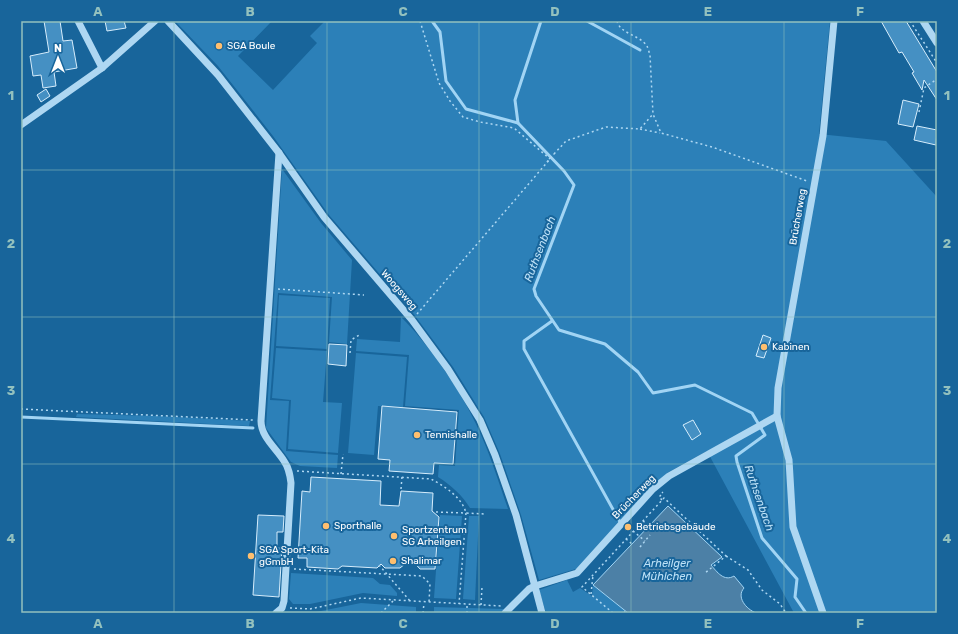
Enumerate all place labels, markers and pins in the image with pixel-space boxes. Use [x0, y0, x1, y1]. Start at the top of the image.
place label: SGA Boule [227, 40, 276, 52]
marker: SGA Boule [214, 41, 224, 51]
place label: Kabinen [772, 341, 810, 353]
marker: Kabinen [759, 342, 769, 352]
place label: Tennishalle [425, 429, 478, 441]
marker: Tennishalle [412, 430, 422, 440]
place label: Sporthalle [334, 520, 382, 532]
marker: Sporthalle [321, 521, 331, 531]
place label: Betriebsgebäude [636, 521, 716, 533]
marker: Betriebsgebäude [623, 522, 633, 532]
place label: Sportzentrum SG Arheilgen [402, 524, 467, 548]
marker: Sportzentrum SG Arheilgen [389, 531, 399, 541]
place label: SGA Sport-Kita gGmbH [259, 544, 329, 568]
marker: SGA Sport-Kita gGmbH [246, 551, 256, 561]
place label: Shalimar [401, 555, 442, 567]
marker: Shalimar [388, 556, 398, 566]

